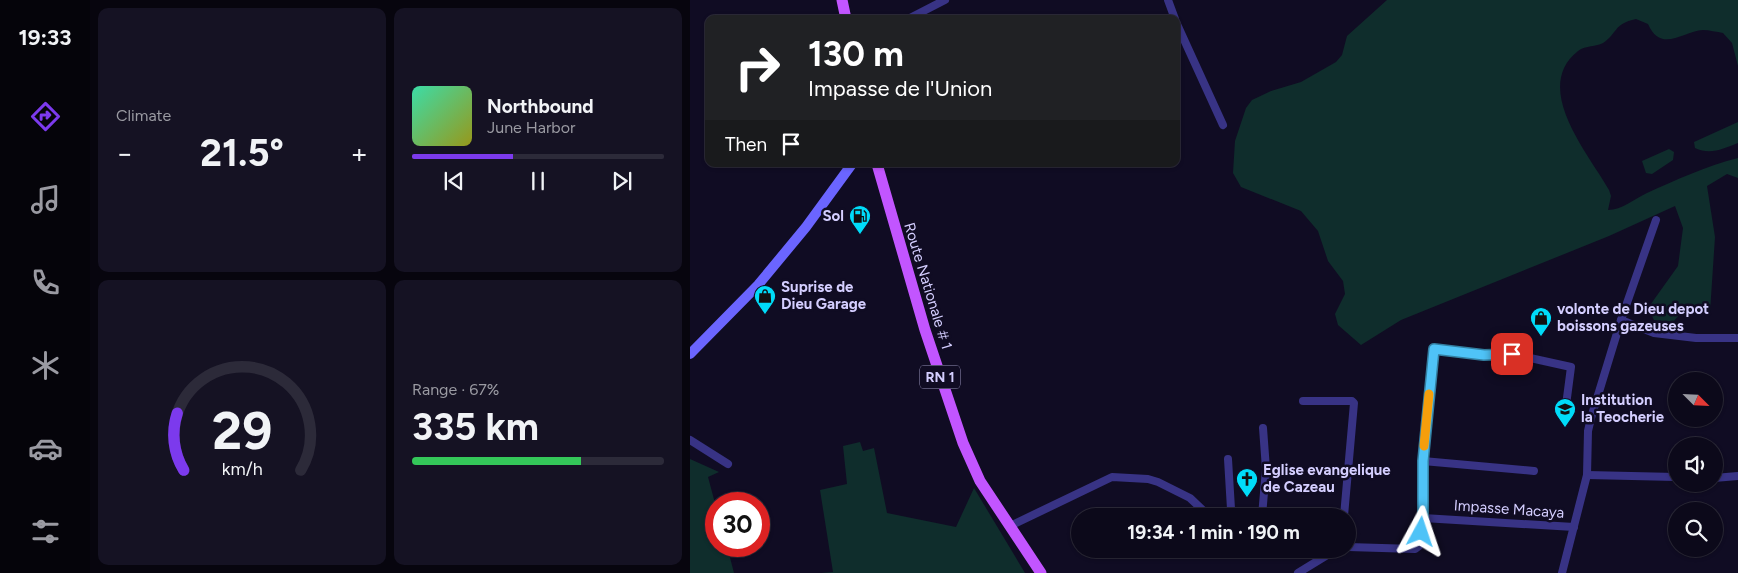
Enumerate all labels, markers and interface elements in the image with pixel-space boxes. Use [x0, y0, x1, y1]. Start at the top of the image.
text: 19:33 [18, 24, 72, 51]
text: 130 m [808, 33, 904, 75]
icon: right [725, 35, 790, 100]
text: Impasse de l'Union [808, 75, 992, 102]
text: Northbound [487, 95, 594, 118]
icon: directions [28, 99, 63, 134]
text: Climate [116, 106, 171, 125]
text: June Harbor [487, 118, 575, 137]
text: 21.5° [200, 130, 284, 176]
icon: arrive [777, 130, 805, 158]
text: Then [725, 133, 767, 156]
text: − [116, 136, 133, 170]
text: + [351, 136, 368, 170]
icon: previous [440, 167, 468, 195]
icon: pause [524, 167, 552, 195]
icon: next [608, 167, 636, 195]
icon: music [28, 182, 63, 217]
fuel station icon: Sol [848, 204, 872, 235]
place label: Sol [822, 207, 844, 225]
street label: Route Nationale # 1 [900, 220, 956, 352]
icon: phone [28, 265, 63, 300]
place label: Suprise de Dieu Garage [781, 278, 867, 313]
shop icon: Suprise de Dieu Garage [753, 284, 777, 315]
place label: volonte de Dieu depot boissons gazeuses [1557, 300, 1709, 335]
shop icon: volonte de Dieu depot boissons gazeuses [1529, 306, 1553, 337]
pin [1491, 333, 1533, 375]
icon: arrive [1498, 340, 1526, 368]
icon: climate [28, 348, 63, 383]
road number: RN 1 [920, 366, 960, 388]
north arrow [1668, 372, 1722, 428]
map controls [1668, 372, 1723, 557]
text: Range · 67% [412, 380, 499, 399]
place label: Institution la Teocherie [1581, 391, 1665, 426]
school or university icon: Institution la Teocherie [1553, 397, 1577, 428]
text: 29 [212, 400, 272, 462]
text: 335 km [412, 404, 539, 450]
icon: car [28, 431, 63, 466]
button: sound [1668, 437, 1723, 492]
text: km/h [222, 458, 262, 479]
place label: Eglise evangelique de Cazeau [1263, 461, 1391, 496]
church icon: Eglise evangelique de Cazeau [1235, 467, 1259, 498]
speed limit sign: 30 [705, 492, 770, 557]
street label: Impasse Macaya [1453, 496, 1565, 522]
button: search [1668, 502, 1723, 557]
position arrow [1394, 505, 1446, 557]
icon: filters [28, 514, 63, 549]
text: 19:34 · 1 min · 190 m [1127, 521, 1300, 544]

